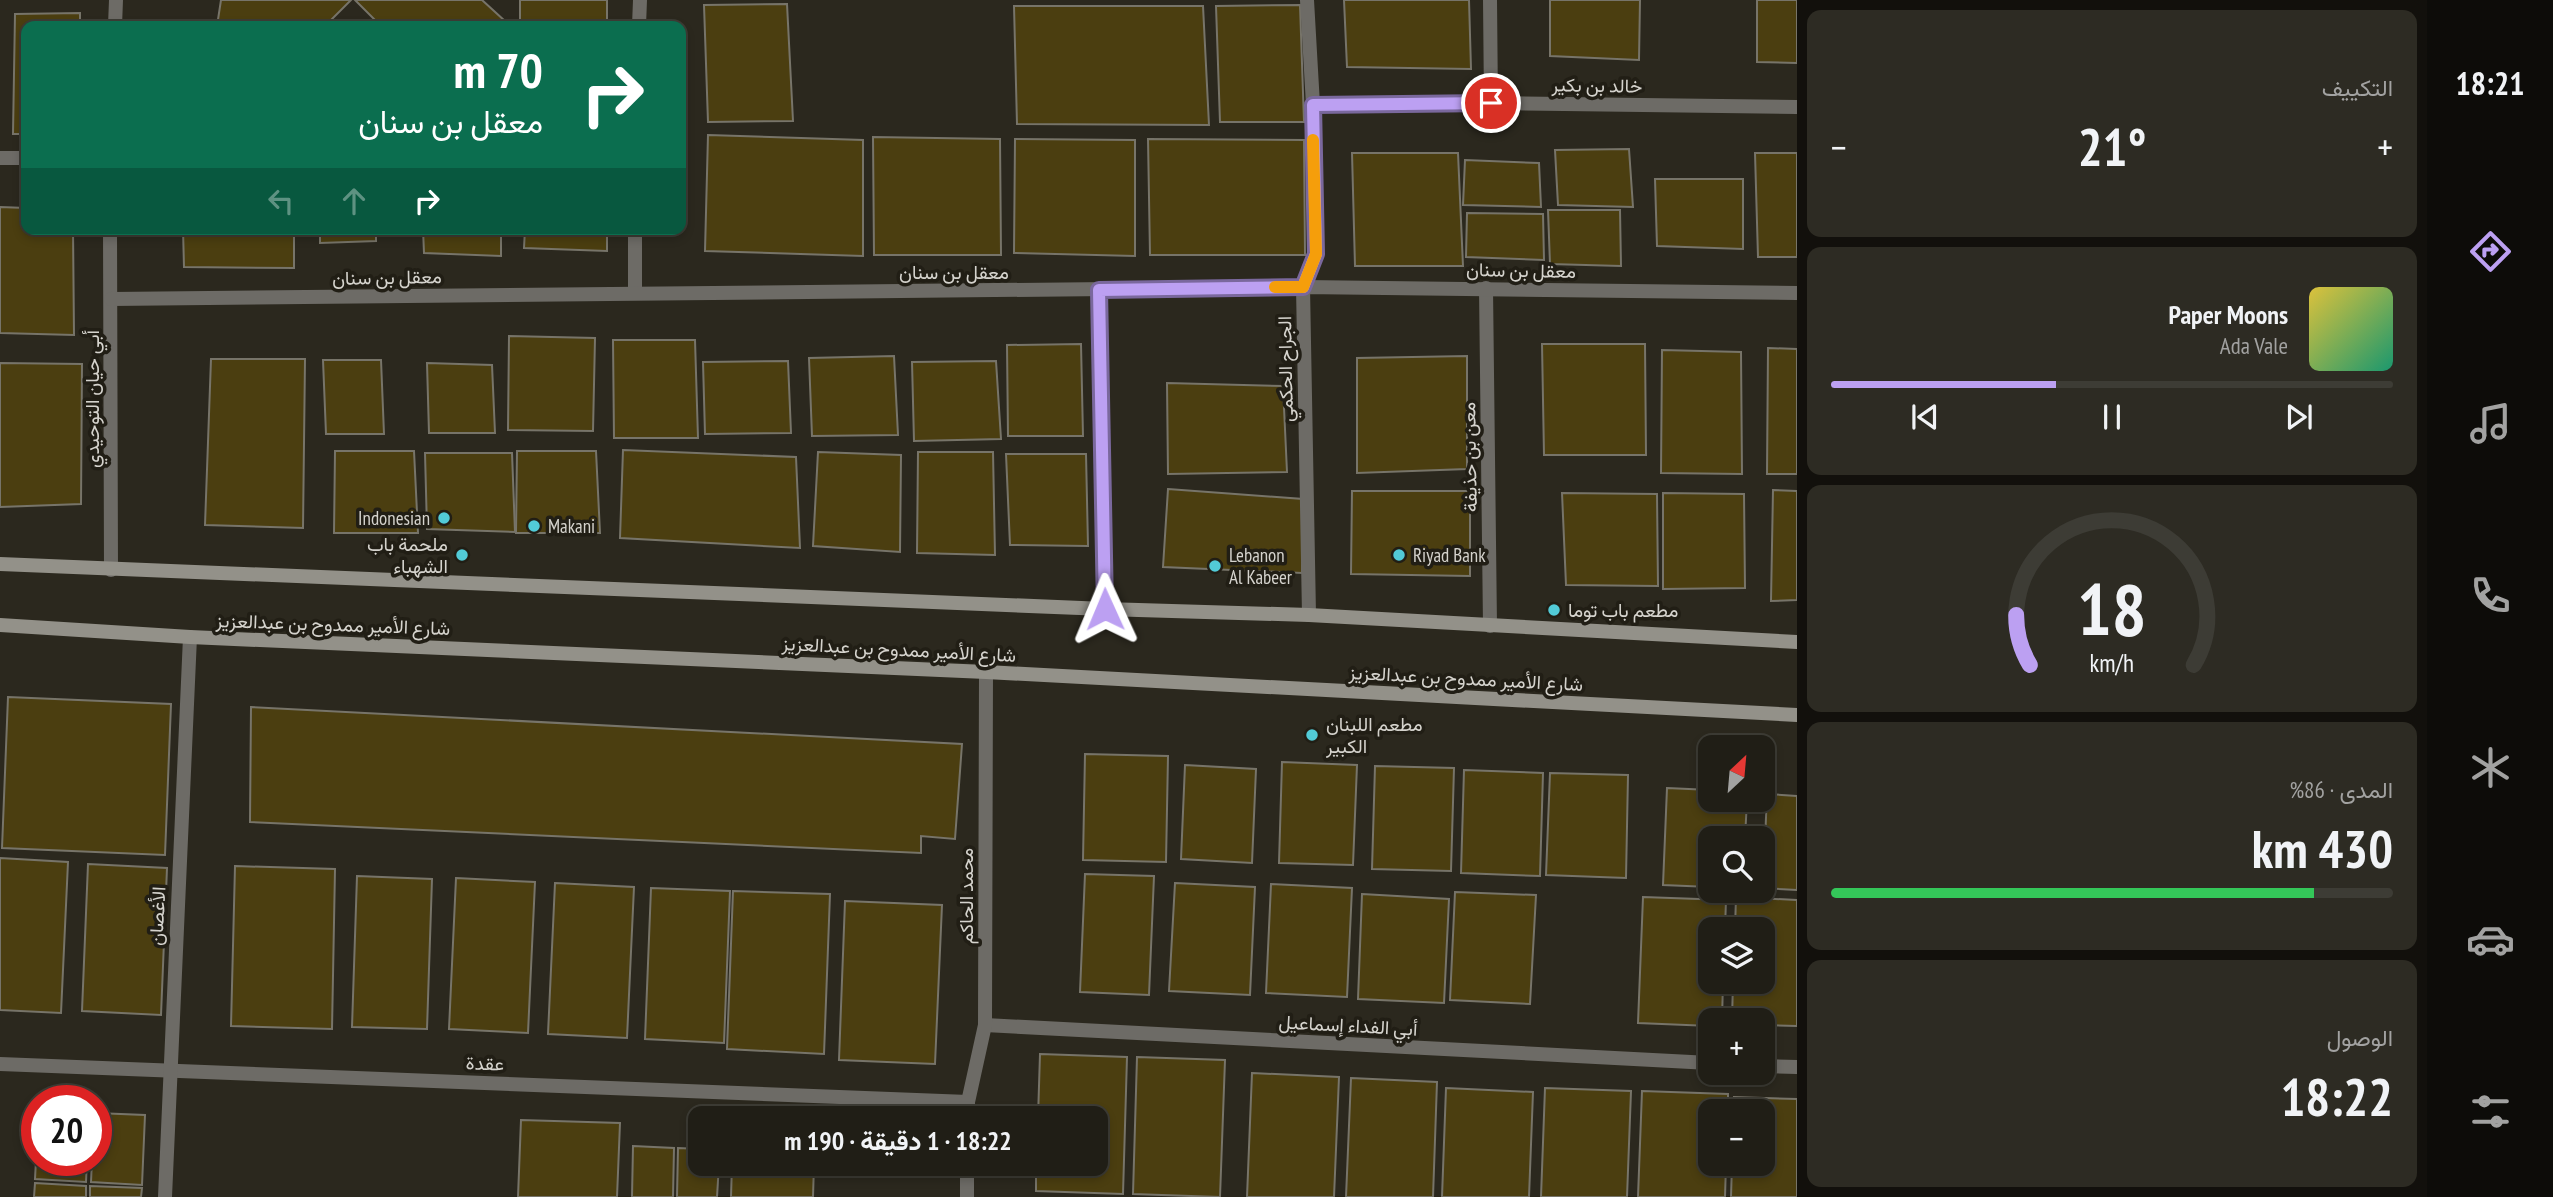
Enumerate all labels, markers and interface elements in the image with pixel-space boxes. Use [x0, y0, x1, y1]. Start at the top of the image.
text: 70 m [454, 38, 543, 102]
icon: right [567, 49, 658, 140]
text: 18:21 [2455, 62, 2525, 104]
street label: خالد بن بكير [1550, 72, 1643, 98]
pin [1461, 73, 1521, 133]
text: التكييف [2322, 73, 2393, 102]
icon: arrive [1472, 84, 1510, 122]
text: معقل بن سنان [358, 100, 543, 142]
text: 21° [2078, 113, 2146, 180]
text: − [1831, 122, 1847, 171]
text: + [2377, 122, 2393, 171]
icon: left [262, 182, 300, 220]
icon: ahead [335, 182, 373, 220]
icon: right [408, 182, 446, 220]
icon: directions [2466, 227, 2515, 276]
street label: معقل بن سنان [1466, 257, 1576, 283]
street label: معقل بن سنان [899, 260, 1009, 284]
street label: معقل بن سنان [332, 264, 442, 290]
text: Paper Moons [2169, 298, 2288, 331]
street label: الجراح الحكمي [1272, 316, 1302, 422]
street label: أبي حيان التوحيدي [80, 330, 108, 468]
text: Ada Vale [2220, 331, 2288, 360]
icon: previous [1906, 398, 1944, 436]
icon: pause [2093, 398, 2131, 436]
icon: next [2280, 398, 2318, 436]
icon: music [2466, 399, 2515, 448]
street label: معن بن حذيفة [1456, 402, 1482, 512]
place label: Indonesian [358, 506, 430, 530]
marker: Indonesian [436, 510, 452, 526]
place label: Makani [548, 514, 595, 538]
marker: Makani [526, 518, 542, 534]
place label: ملحمة باب الشهباء [367, 532, 448, 578]
place label: Lebanon Al Kabeer [1229, 543, 1293, 589]
place label: Riyad Bank [1413, 543, 1486, 567]
marker: ملحمة باب الشهباء [454, 547, 470, 563]
marker: Riyad Bank [1391, 547, 1407, 563]
marker: Lebanon Al Kabeer [1207, 558, 1223, 574]
text: 18 [2077, 561, 2147, 655]
icon: phone [2466, 571, 2515, 620]
position arrow [1068, 572, 1142, 646]
place label: مطعم باب توما [1568, 598, 1679, 623]
marker: مطعم باب توما [1546, 602, 1562, 618]
street label: شارع الأمير ممدوح بن عبدالعزيز [214, 608, 451, 641]
street label: شارع الأمير ممدوح بن عبدالعزيز [780, 631, 1017, 668]
text: km/h [2090, 646, 2134, 678]
street label: شارع الأمير ممدوح بن عبدالعزيز [1347, 660, 1584, 697]
place label: مطعم اللبنان الكبير [1325, 712, 1423, 758]
marker: مطعم اللبنان الكبير [1304, 727, 1320, 743]
north arrow [1698, 735, 1774, 812]
map controls [1698, 735, 1775, 1176]
icon: climate [2466, 743, 2515, 792]
text: المدى · 86% [2289, 775, 2393, 804]
text: 430 km [2252, 815, 2393, 882]
button: search [1698, 826, 1775, 903]
street label: محمد الحاكم [954, 848, 979, 944]
street label: الأغصان [143, 886, 171, 946]
icon: car [2466, 915, 2515, 964]
button: layers [1698, 917, 1775, 994]
button: + [1698, 1008, 1775, 1085]
street label: أبي الفداء إسماعيل [1278, 1009, 1418, 1045]
text: الوصول [2327, 1023, 2393, 1052]
street label: عقدة [465, 1050, 505, 1076]
text: 18:22 [2281, 1063, 2393, 1130]
speed limit sign: 20 [21, 1085, 112, 1176]
icon: filters [2466, 1087, 2515, 1136]
button: − [1698, 1099, 1775, 1176]
text: 18:22 · 1 دقيقة · 190 m [784, 1124, 1012, 1157]

